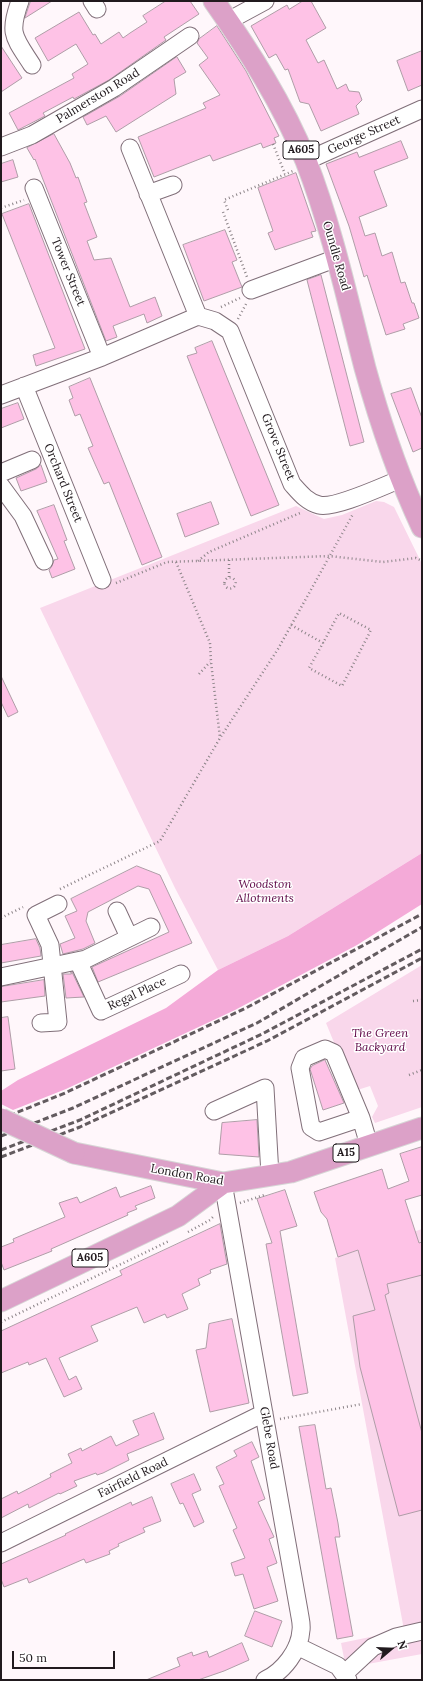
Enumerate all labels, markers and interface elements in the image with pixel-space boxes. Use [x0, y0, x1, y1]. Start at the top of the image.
street label: Palmerston Road [54, 65, 142, 127]
street label: George Street [325, 113, 403, 157]
road number: A605 [283, 141, 319, 159]
street label: Oundle Road [319, 219, 353, 293]
street label: Tower Street [48, 236, 88, 308]
street label: Grove Street [258, 411, 298, 483]
street label: Orchard Street [41, 441, 85, 525]
park label: Woodston Allotments [236, 878, 294, 906]
street label: Regal Place [106, 974, 168, 1014]
park label: The Green Backyard [352, 1027, 408, 1055]
road number: A15 [333, 1144, 359, 1162]
street label: London Road [149, 1162, 225, 1188]
road number: A605 [72, 1249, 108, 1267]
street label: Glebe Road [256, 1406, 282, 1470]
street label: Fairfield Road [96, 1455, 170, 1501]
north arrow [371, 1629, 411, 1669]
text: N [394, 1639, 410, 1651]
scale bar [14, 1643, 117, 1669]
text: 50 m [19, 1650, 47, 1665]

